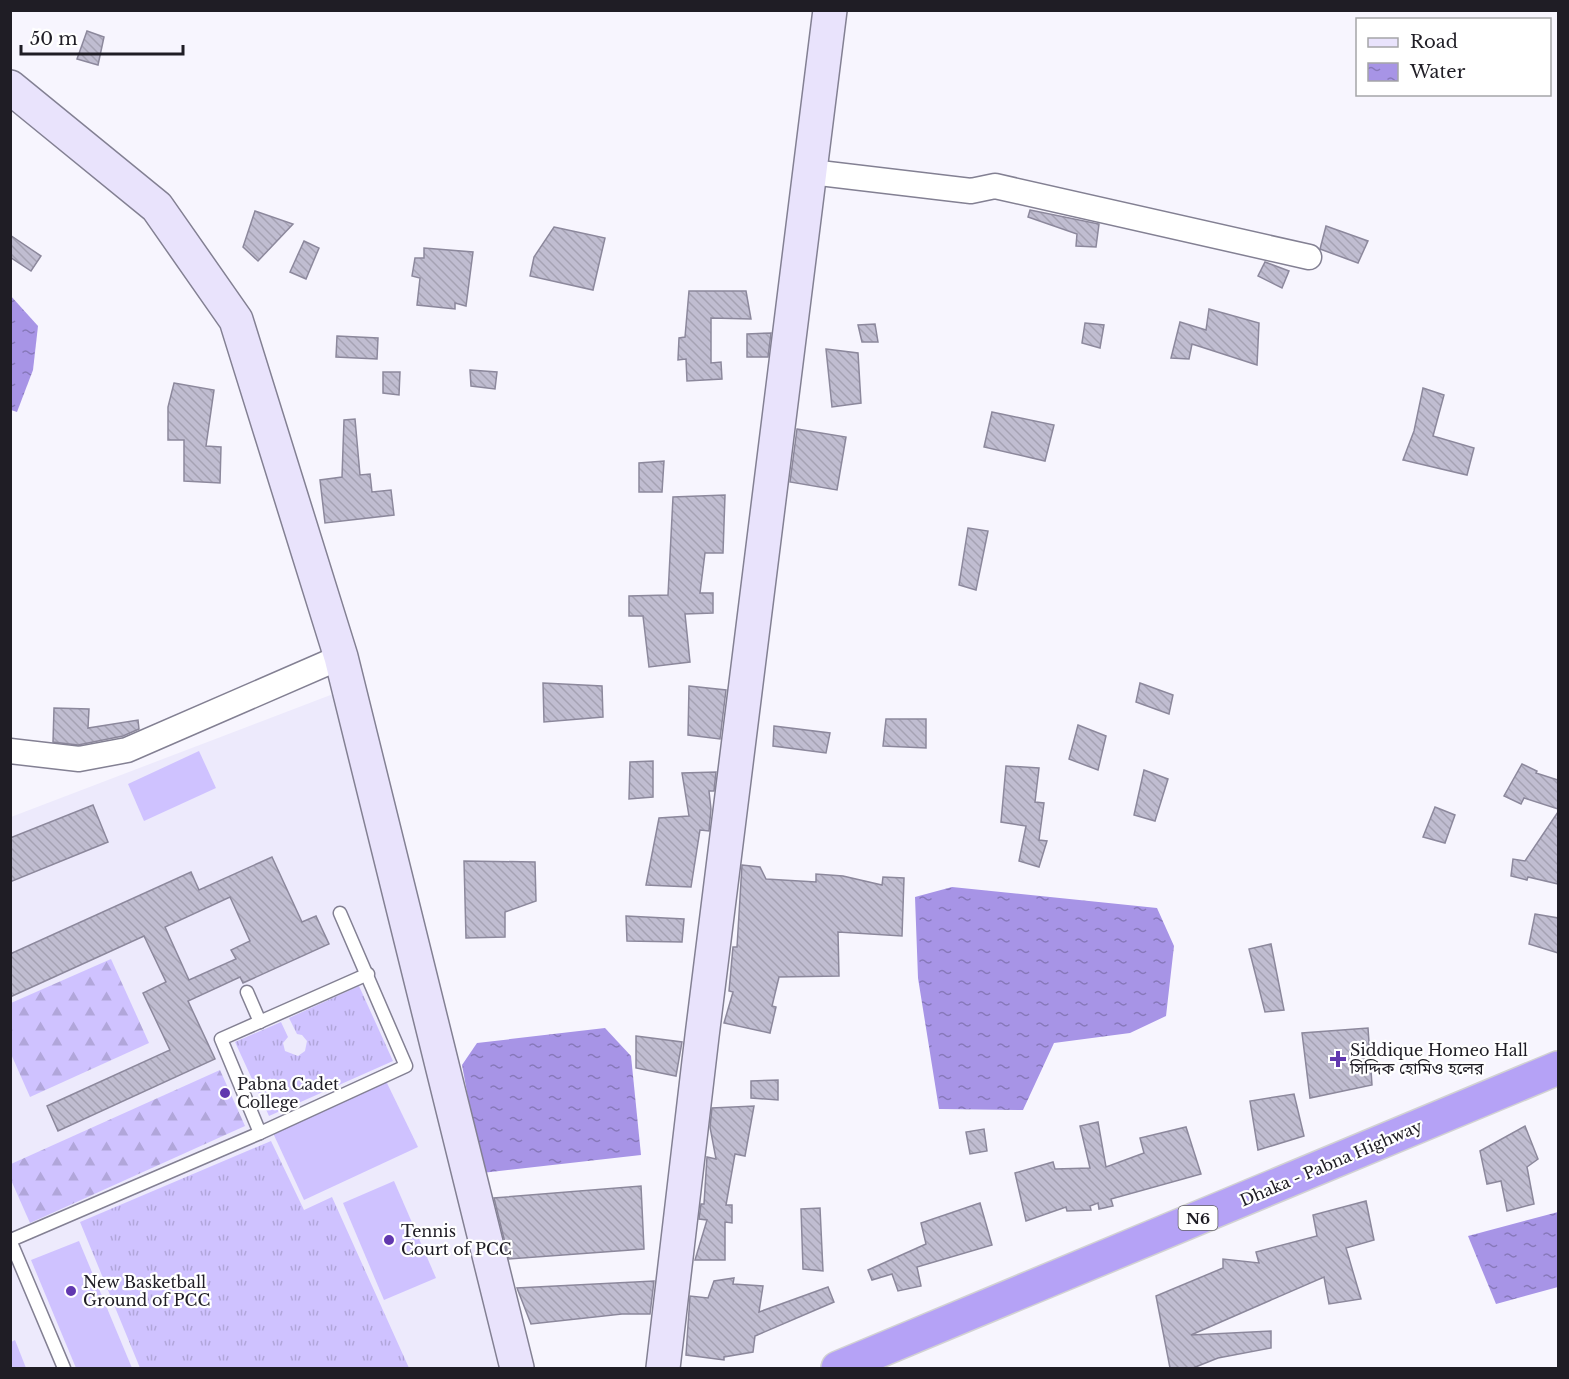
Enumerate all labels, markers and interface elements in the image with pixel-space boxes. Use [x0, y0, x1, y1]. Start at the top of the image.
scale bar [21, 18, 183, 56]
legend [1356, 18, 1551, 96]
text: 50 m [30, 28, 78, 50]
text: Road [1410, 31, 1458, 53]
text: Water [1409, 61, 1466, 83]
place label: Siddique Homeo Hall সিদ্দিক হোমিও হলের [1349, 1040, 1528, 1078]
marker: Siddique Homeo Hall সিদ্দিক হোমিও হলের [1331, 1052, 1345, 1066]
place label: Pabna Cadet College [237, 1074, 339, 1112]
marker: Pabna Cadet College [218, 1086, 232, 1100]
street label: Dhaka - Pabna Highway [1237, 1115, 1426, 1211]
road number: N6 [1178, 1206, 1218, 1230]
place label: Tennis Court of PCC [401, 1221, 512, 1259]
marker: Tennis Court of PCC [382, 1233, 396, 1247]
place label: New Basketball Ground of PCC [83, 1272, 210, 1310]
marker: New Basketball Ground of PCC [64, 1284, 78, 1298]

